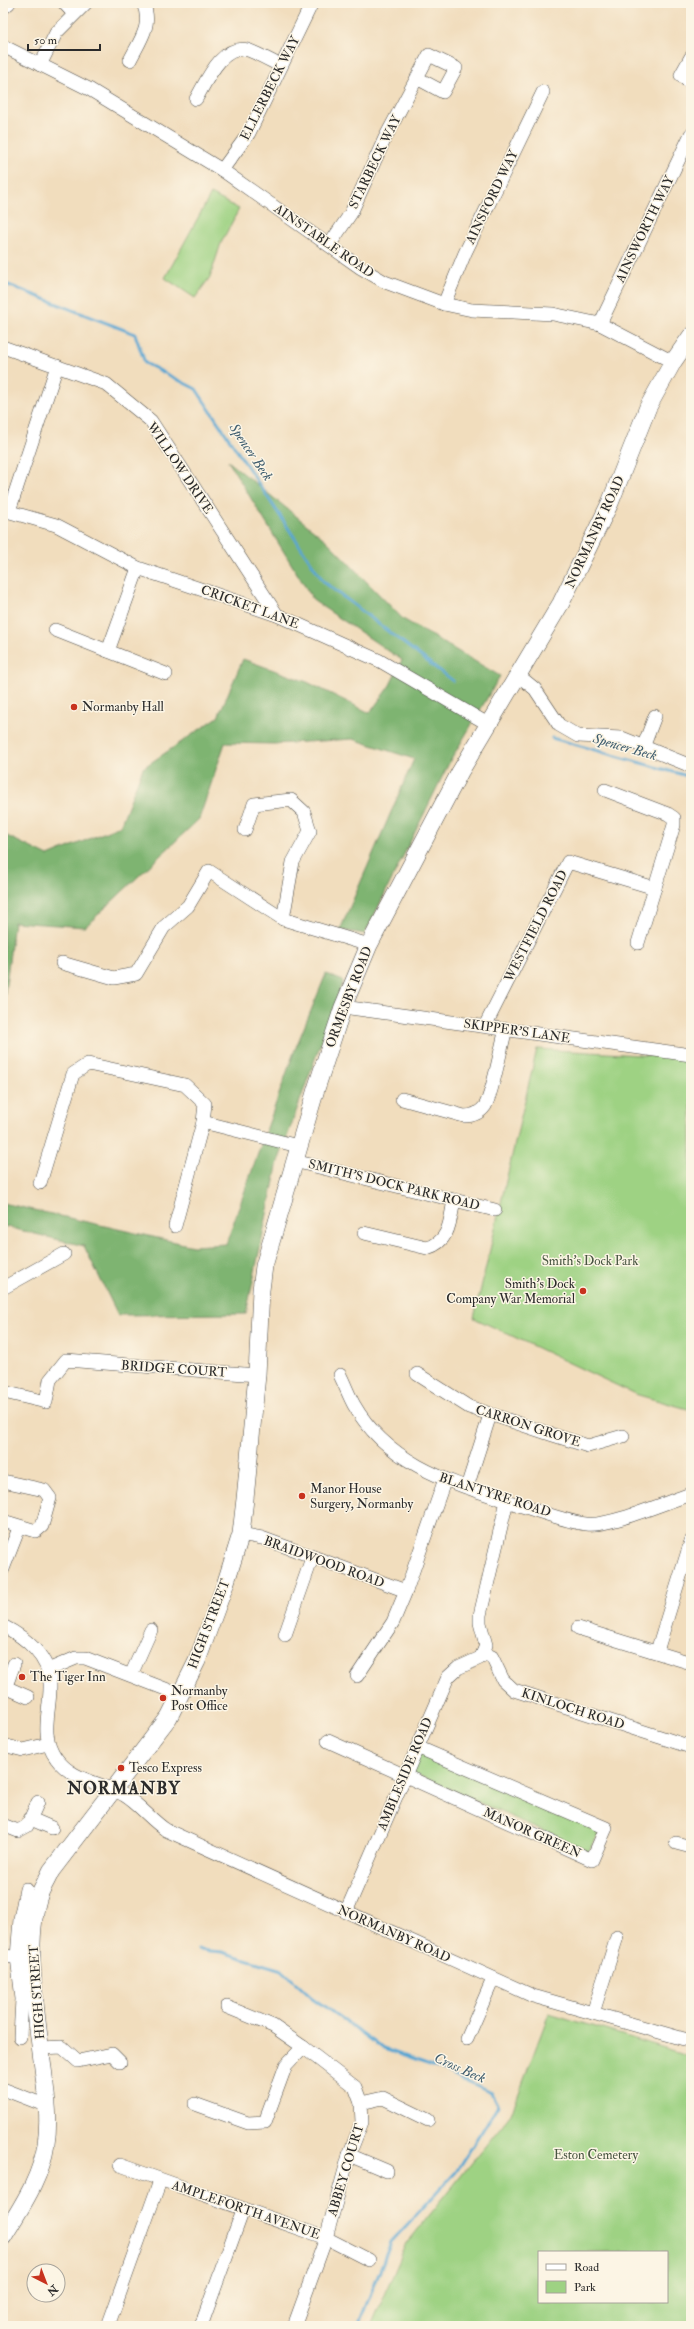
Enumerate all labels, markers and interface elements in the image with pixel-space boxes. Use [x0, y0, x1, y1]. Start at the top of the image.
scale bar [28, 26, 100, 52]
street label: ELLERBECK WAY [237, 32, 304, 143]
text: 50 m [34, 33, 58, 48]
street label: STARBECK WAY [345, 111, 405, 212]
street label: AINSFORD WAY [462, 146, 522, 248]
street label: AINSWORTH WAY [612, 172, 678, 286]
street label: AINSTABLE ROAD [270, 200, 377, 281]
street label: WILLOW DRIVE [143, 418, 217, 517]
water label: Spencer Beck [225, 419, 277, 484]
street label: NORMANBY ROAD [562, 473, 628, 591]
street label: CRICKET LANE [199, 582, 301, 632]
place label: Normanby Hall [82, 699, 165, 716]
marker: Normanby Hall [69, 702, 79, 712]
water label: Spencer Beck [590, 729, 659, 764]
street label: WESTFIELD ROAD [500, 867, 571, 985]
street label: ORMESBY ROAD [322, 944, 376, 1050]
street label: SKIPPER'S LANE [463, 1016, 571, 1046]
street label: SMITH'S DOCK PARK ROAD [307, 1156, 481, 1214]
park label: Smith's Dock Park [542, 1253, 639, 1269]
place label: Smith's Dock Company War Memorial [446, 1276, 576, 1308]
marker: Smith's Dock Company War Memorial [578, 1286, 588, 1296]
street label: BRIDGE COURT [120, 1357, 228, 1381]
street label: CARRON GROVE [473, 1401, 583, 1451]
street label: BLANTYRE ROAD [437, 1469, 553, 1521]
place label: Manor House Surgery, Normanby [310, 1481, 413, 1513]
marker: Manor House Surgery, Normanby [297, 1491, 307, 1501]
street label: BRAIDWOOD ROAD [262, 1533, 386, 1591]
street label: HIGH STREET [185, 1577, 234, 1671]
place label: The Tiger Inn [30, 1669, 106, 1685]
marker: The Tiger Inn [17, 1672, 27, 1682]
place label: Normanby Post Office [171, 1683, 228, 1714]
street label: KINLOCH ROAD [520, 1685, 626, 1733]
marker: Normanby Post Office [158, 1693, 168, 1703]
street label: AMBLESIDE ROAD [374, 1715, 436, 1834]
place label: Tesco Express [129, 1760, 202, 1777]
marker: Tesco Express [116, 1763, 126, 1773]
district label: NORMANBY [66, 1778, 181, 1799]
street label: MANOR GREEN [481, 1804, 584, 1862]
street label: NORMANBY ROAD [335, 1902, 453, 1966]
street label: HIGH STREET [26, 1944, 48, 2040]
water label: Cross Beck [432, 2049, 488, 2087]
street label: ABBEY COURT [324, 2122, 368, 2219]
park label: Eston Cemetery [554, 2147, 638, 2164]
street label: AMPLEFORTH AVENUE [169, 2177, 322, 2243]
legend [538, 2251, 668, 2303]
text: Road [574, 2260, 599, 2275]
north arrow [26, 2263, 66, 2303]
text: Park [574, 2280, 596, 2295]
text: N [43, 2281, 61, 2299]

